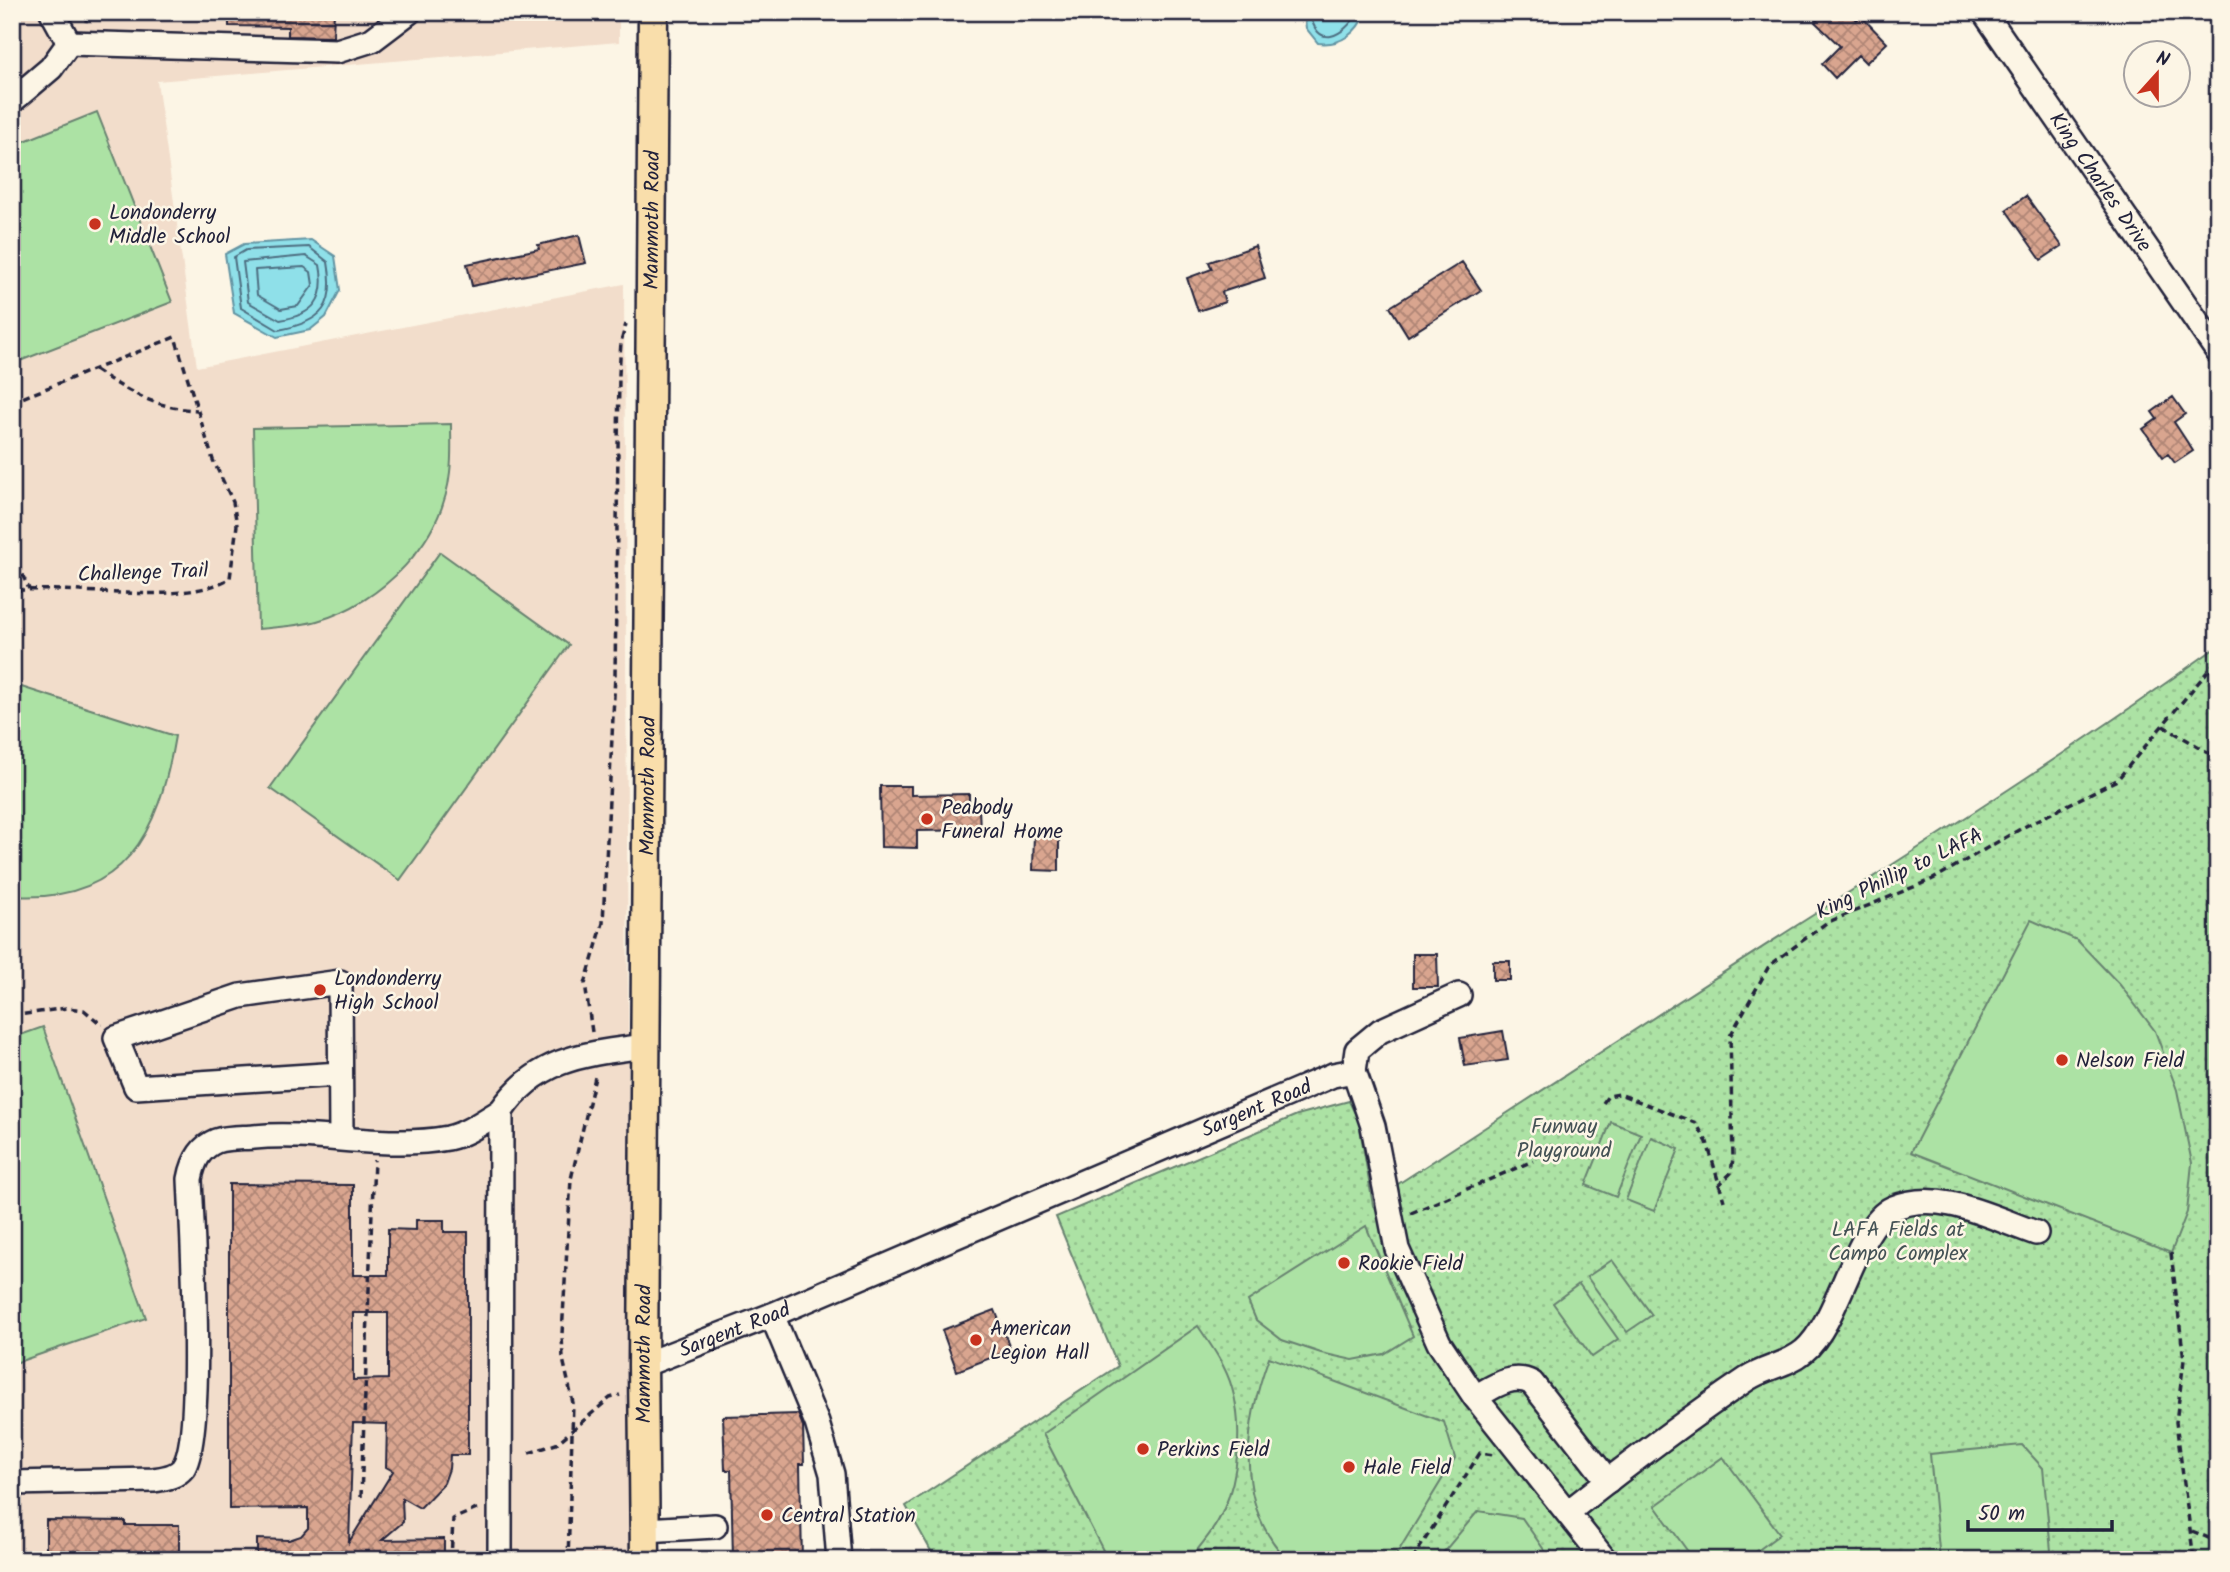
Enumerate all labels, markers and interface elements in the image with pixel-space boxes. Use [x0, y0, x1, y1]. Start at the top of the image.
north arrow [2122, 38, 2192, 108]
text: N [2151, 44, 2173, 76]
street label: King Charles Drive [2040, 106, 2160, 260]
street label: Mammoth Road [636, 150, 670, 290]
place label: Londonderry Middle School [109, 197, 230, 254]
marker: Londonderry Middle School [87, 216, 103, 232]
street label: Challenge Trail [77, 555, 209, 592]
street label: Mammoth Road [632, 716, 666, 856]
place label: Peabody Funeral Home [941, 792, 1063, 849]
marker: Peabody Funeral Home [919, 811, 935, 827]
street label: King Phillip to LAFA [1810, 820, 1989, 929]
place label: Londonderry High School [334, 963, 441, 1020]
marker: Londonderry High School [312, 982, 328, 998]
place label: Nelson Field [2076, 1045, 2184, 1078]
marker: Nelson Field [2054, 1052, 2070, 1068]
street label: Sargent Road [1196, 1071, 1318, 1147]
park label: Funway Playground [1517, 1111, 1612, 1168]
park label: LAFA Fields at Campo Complex [1828, 1214, 1969, 1271]
place label: Rookie Field [1358, 1248, 1464, 1281]
marker: Rookie Field [1336, 1255, 1352, 1271]
street label: Mammoth Road [628, 1284, 662, 1424]
street label: Sargent Road [674, 1294, 796, 1368]
place label: American Legion Hall [990, 1313, 1089, 1370]
marker: American Legion Hall [968, 1332, 984, 1348]
place label: Perkins Field [1157, 1434, 1270, 1467]
marker: Perkins Field [1135, 1441, 1151, 1457]
place label: Hale Field [1363, 1452, 1452, 1485]
marker: Hale Field [1341, 1459, 1357, 1475]
scale bar [1968, 1488, 2111, 1532]
text: 50 m [1978, 1498, 2025, 1531]
place label: Central Station [781, 1500, 916, 1533]
marker: Central Station [759, 1507, 775, 1523]

